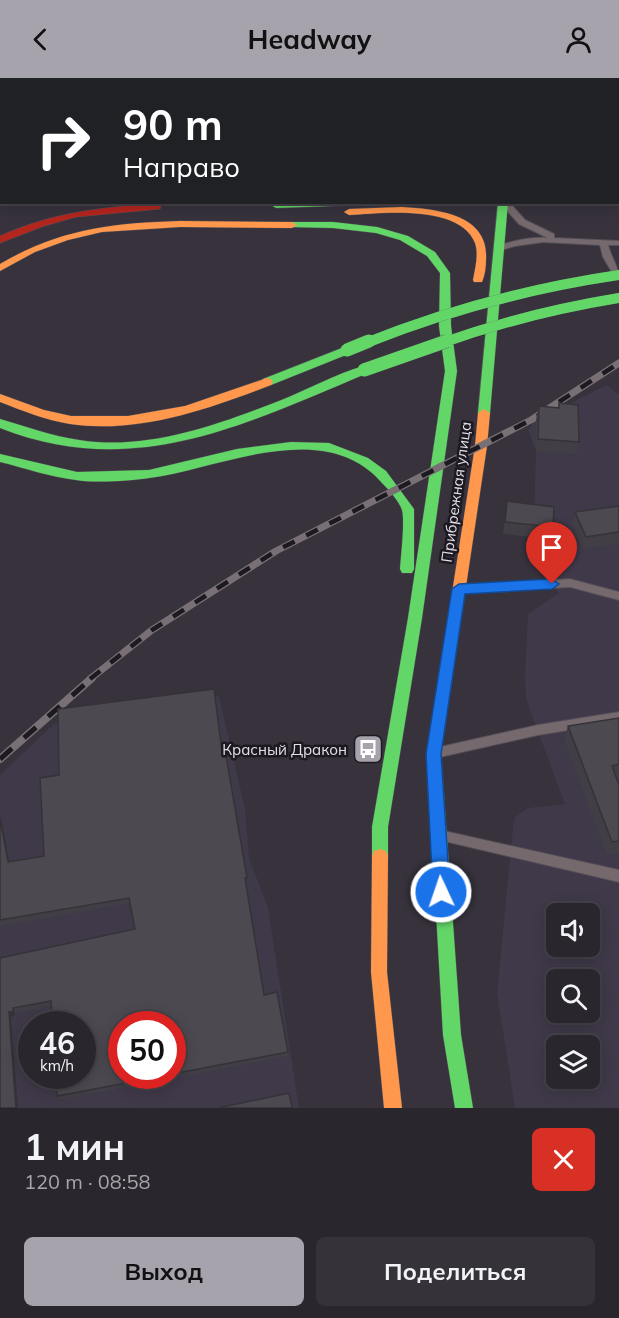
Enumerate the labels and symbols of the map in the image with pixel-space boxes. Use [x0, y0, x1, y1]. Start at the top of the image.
street label: Прибрежная улица [437, 420, 475, 564]
pin [526, 522, 577, 584]
bus stop icon: Красный Дракон [352, 733, 384, 765]
place label: Красный Дракон [222, 740, 347, 759]
position arrow [409, 860, 473, 924]
speed limit sign: 50 [108, 1011, 186, 1089]

